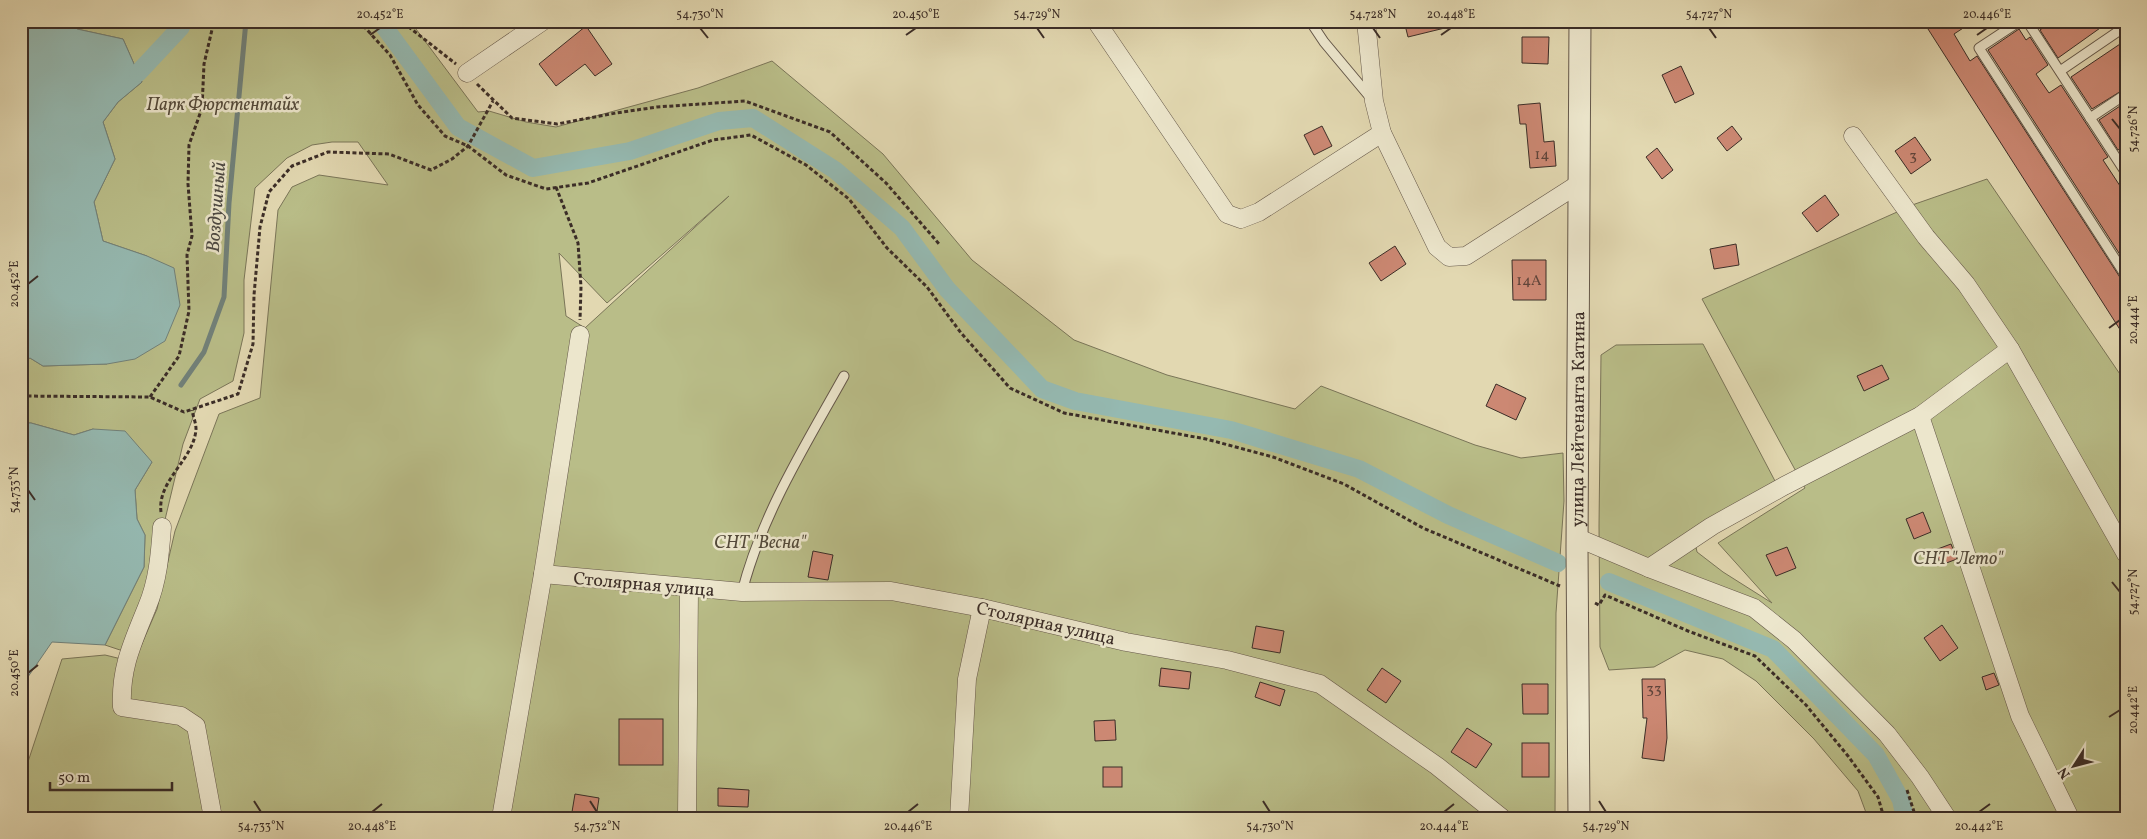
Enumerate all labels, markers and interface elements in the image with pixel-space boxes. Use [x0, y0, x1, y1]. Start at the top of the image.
text: 20.452°E [357, 7, 403, 23]
text: 54.730°N [676, 7, 724, 23]
text: 20.450°E [892, 7, 940, 23]
text: 54.729°N [1014, 7, 1061, 23]
text: 54.728°N [1349, 7, 1397, 23]
text: 20.448°E [1427, 7, 1475, 23]
text: 54.727°N [1686, 7, 1732, 23]
text: 20.446°E [1963, 7, 2011, 23]
park label: Парк Фюрстентайх [147, 93, 300, 118]
text: 54.726°N [2126, 105, 2142, 153]
house number: 14 [1535, 145, 1549, 166]
house number: 3 [1909, 146, 1917, 167]
water label: Воздушный [201, 161, 233, 253]
text: 20.452°E [7, 261, 23, 307]
house number: 14А [1516, 271, 1542, 292]
text: 20.444°E [2126, 295, 2142, 345]
street label: улица Лейтенанта Катина [1566, 311, 1592, 527]
text: 54.733°N [7, 467, 23, 513]
park label: СНТ "Весна" [714, 531, 807, 556]
park label: СНТ "Лето" [1913, 547, 2004, 572]
street label: Столярная улица [572, 567, 716, 604]
text: 54.727°N [2126, 569, 2142, 615]
street label: Столярная улица [974, 596, 1118, 653]
text: 20.450°E [7, 649, 23, 697]
house number: 33 [1646, 679, 1662, 700]
text: 20.442°E [2126, 686, 2142, 734]
north arrow [2050, 742, 2100, 792]
scale bar [50, 759, 172, 791]
text: N [2054, 763, 2075, 782]
text: 50 m [58, 768, 90, 789]
text: 54.733°N [238, 819, 284, 835]
text: 20.448°E [348, 819, 396, 835]
text: 54.732°N [574, 819, 620, 835]
text: 20.446°E [884, 819, 932, 835]
text: 54.730°N [1246, 819, 1294, 835]
text: 20.444°E [1419, 819, 1469, 835]
text: 54.729°N [1583, 819, 1630, 835]
text: 20.442°E [1955, 819, 2003, 835]

